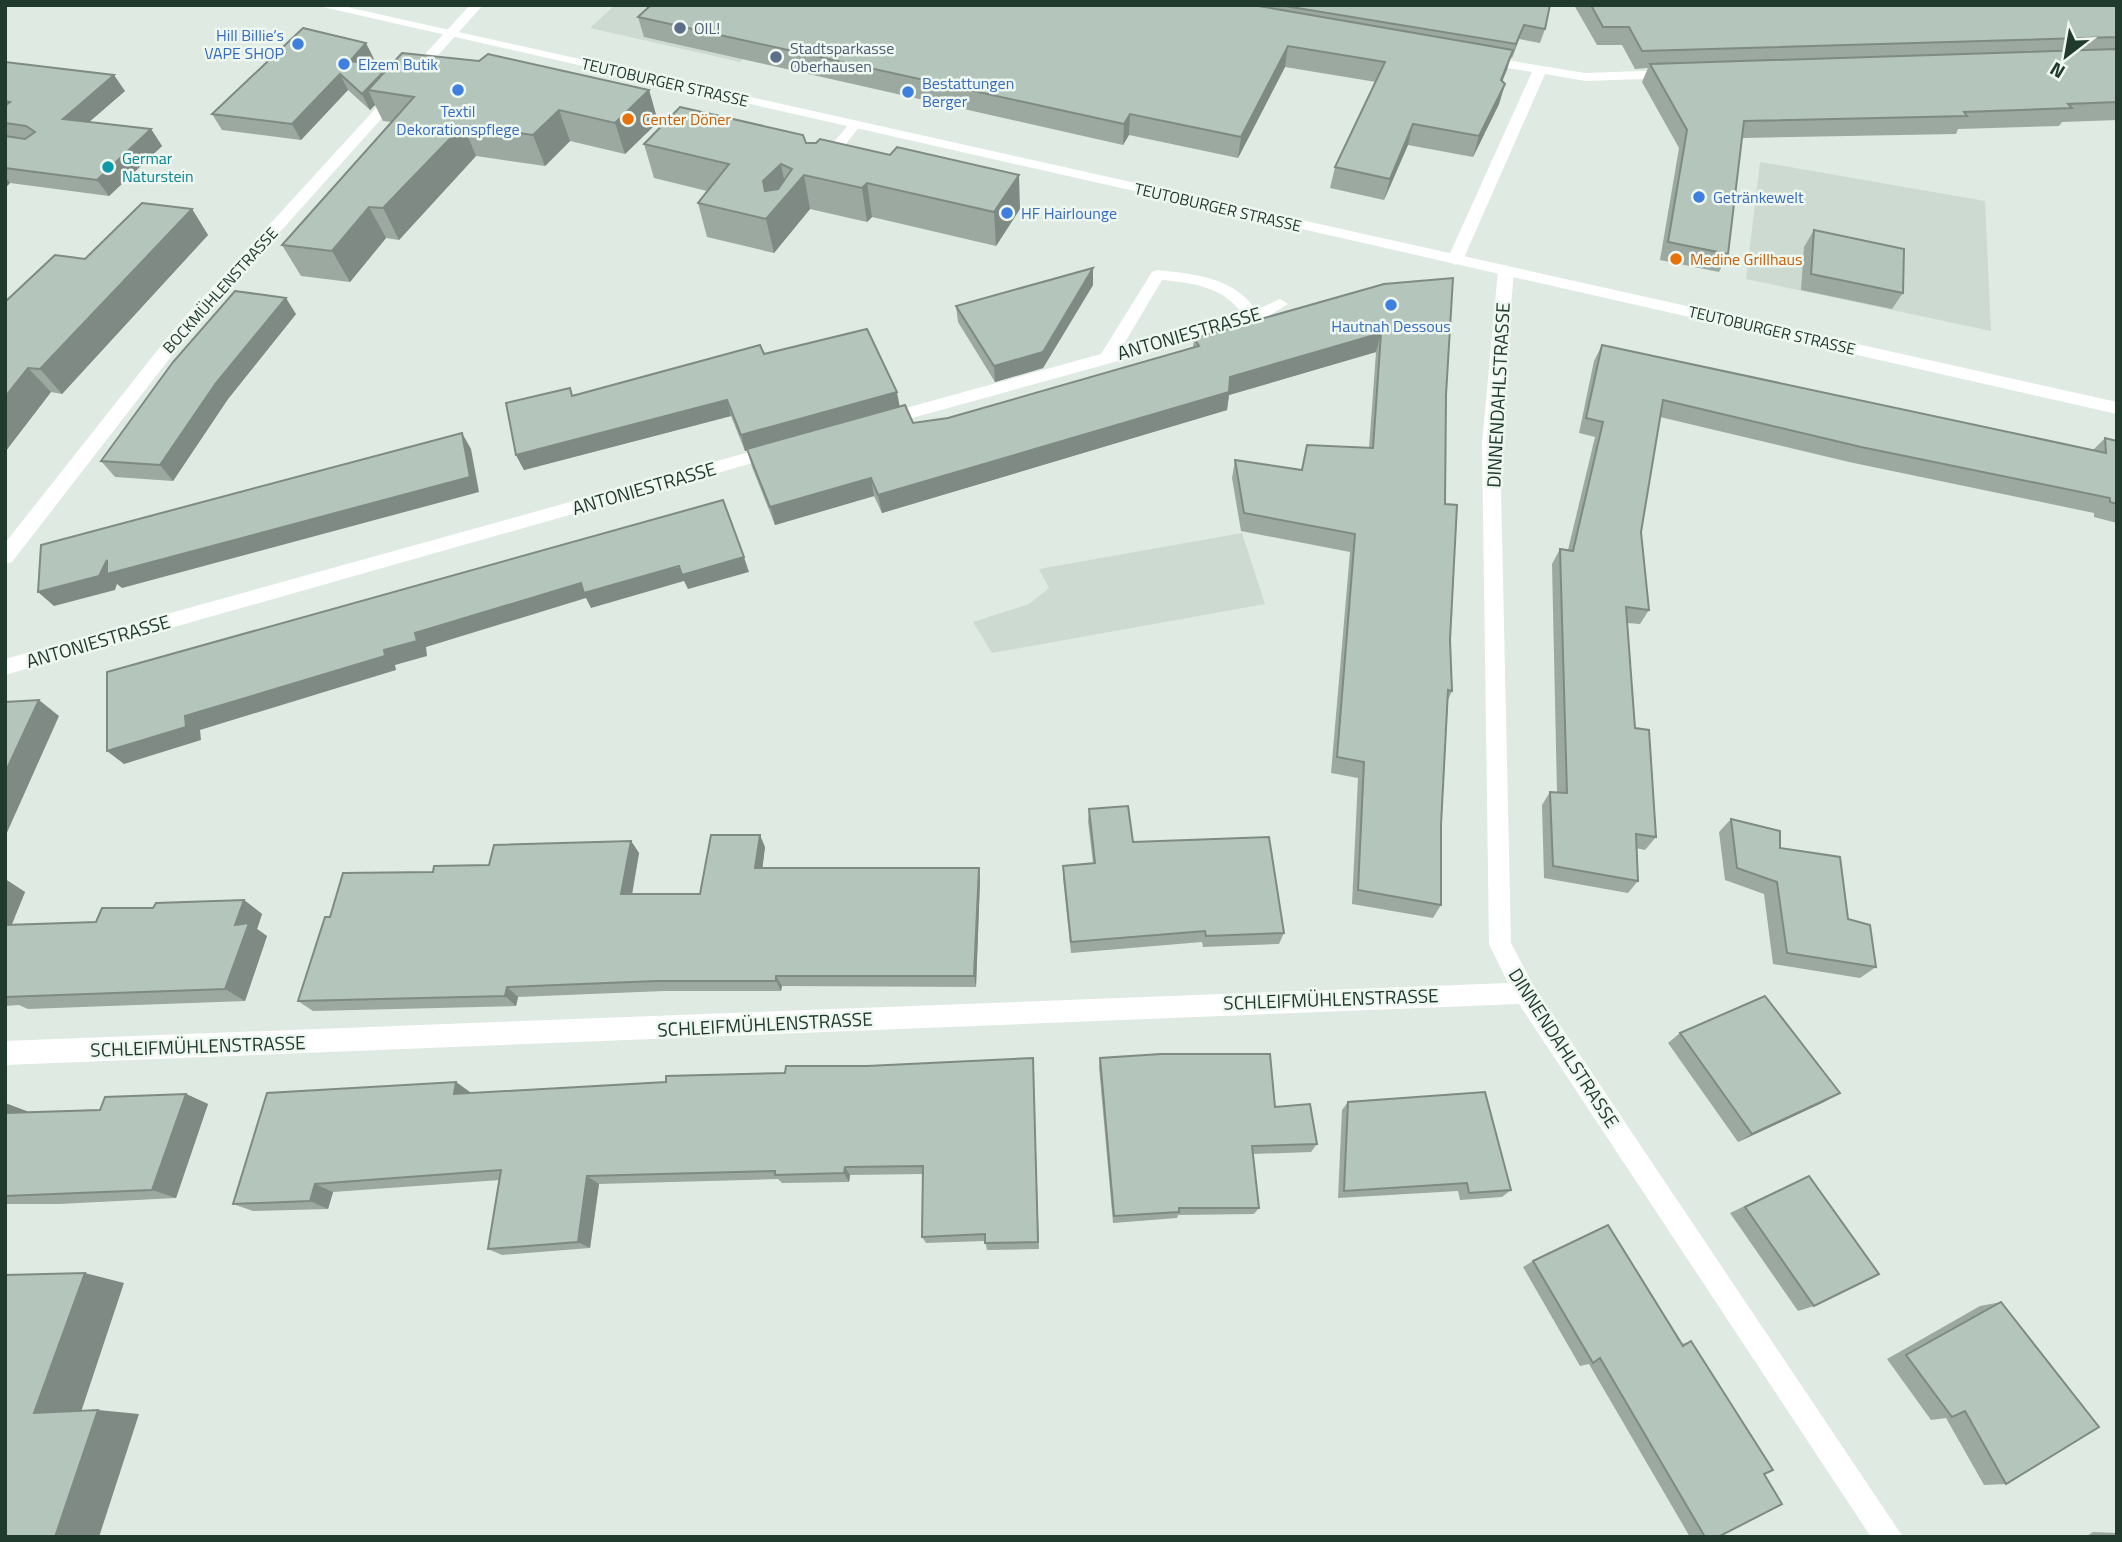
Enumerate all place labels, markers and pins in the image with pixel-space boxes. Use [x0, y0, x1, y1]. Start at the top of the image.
place label: OIL! [694, 16, 720, 40]
marker: OIL! [672, 20, 688, 36]
place label: Hill Billie’s VAPE SHOP [204, 23, 284, 65]
marker: Hill Billie’s VAPE SHOP [290, 36, 306, 52]
place label: Stadtsparkasse Oberhausen [790, 36, 894, 78]
marker: Stadtsparkasse Oberhausen [768, 49, 784, 65]
place label: Elzem Butik [358, 52, 438, 76]
marker: Elzem Butik [336, 56, 352, 72]
place label: Bestattungen Berger [922, 71, 1014, 113]
marker: Textil Dekorationspflege [450, 82, 466, 98]
marker: Bestattungen Berger [900, 84, 916, 100]
place label: Textil Dekorationspflege [396, 99, 520, 141]
place label: Center Döner [642, 107, 731, 131]
marker: Center Döner [620, 111, 636, 127]
place label: Germar Naturstein [122, 146, 194, 188]
marker: Germar Naturstein [100, 159, 116, 175]
place label: Getränkewelt [1713, 185, 1804, 209]
marker: Getränkewelt [1691, 189, 1707, 205]
place label: HF Hairlounge [1021, 201, 1117, 225]
marker: HF Hairlounge [999, 205, 1015, 221]
place label: Medine Grillhaus [1690, 247, 1802, 271]
marker: Medine Grillhaus [1668, 251, 1684, 267]
marker: Hautnah Dessous [1383, 297, 1399, 313]
place label: Hautnah Dessous [1331, 314, 1451, 338]

